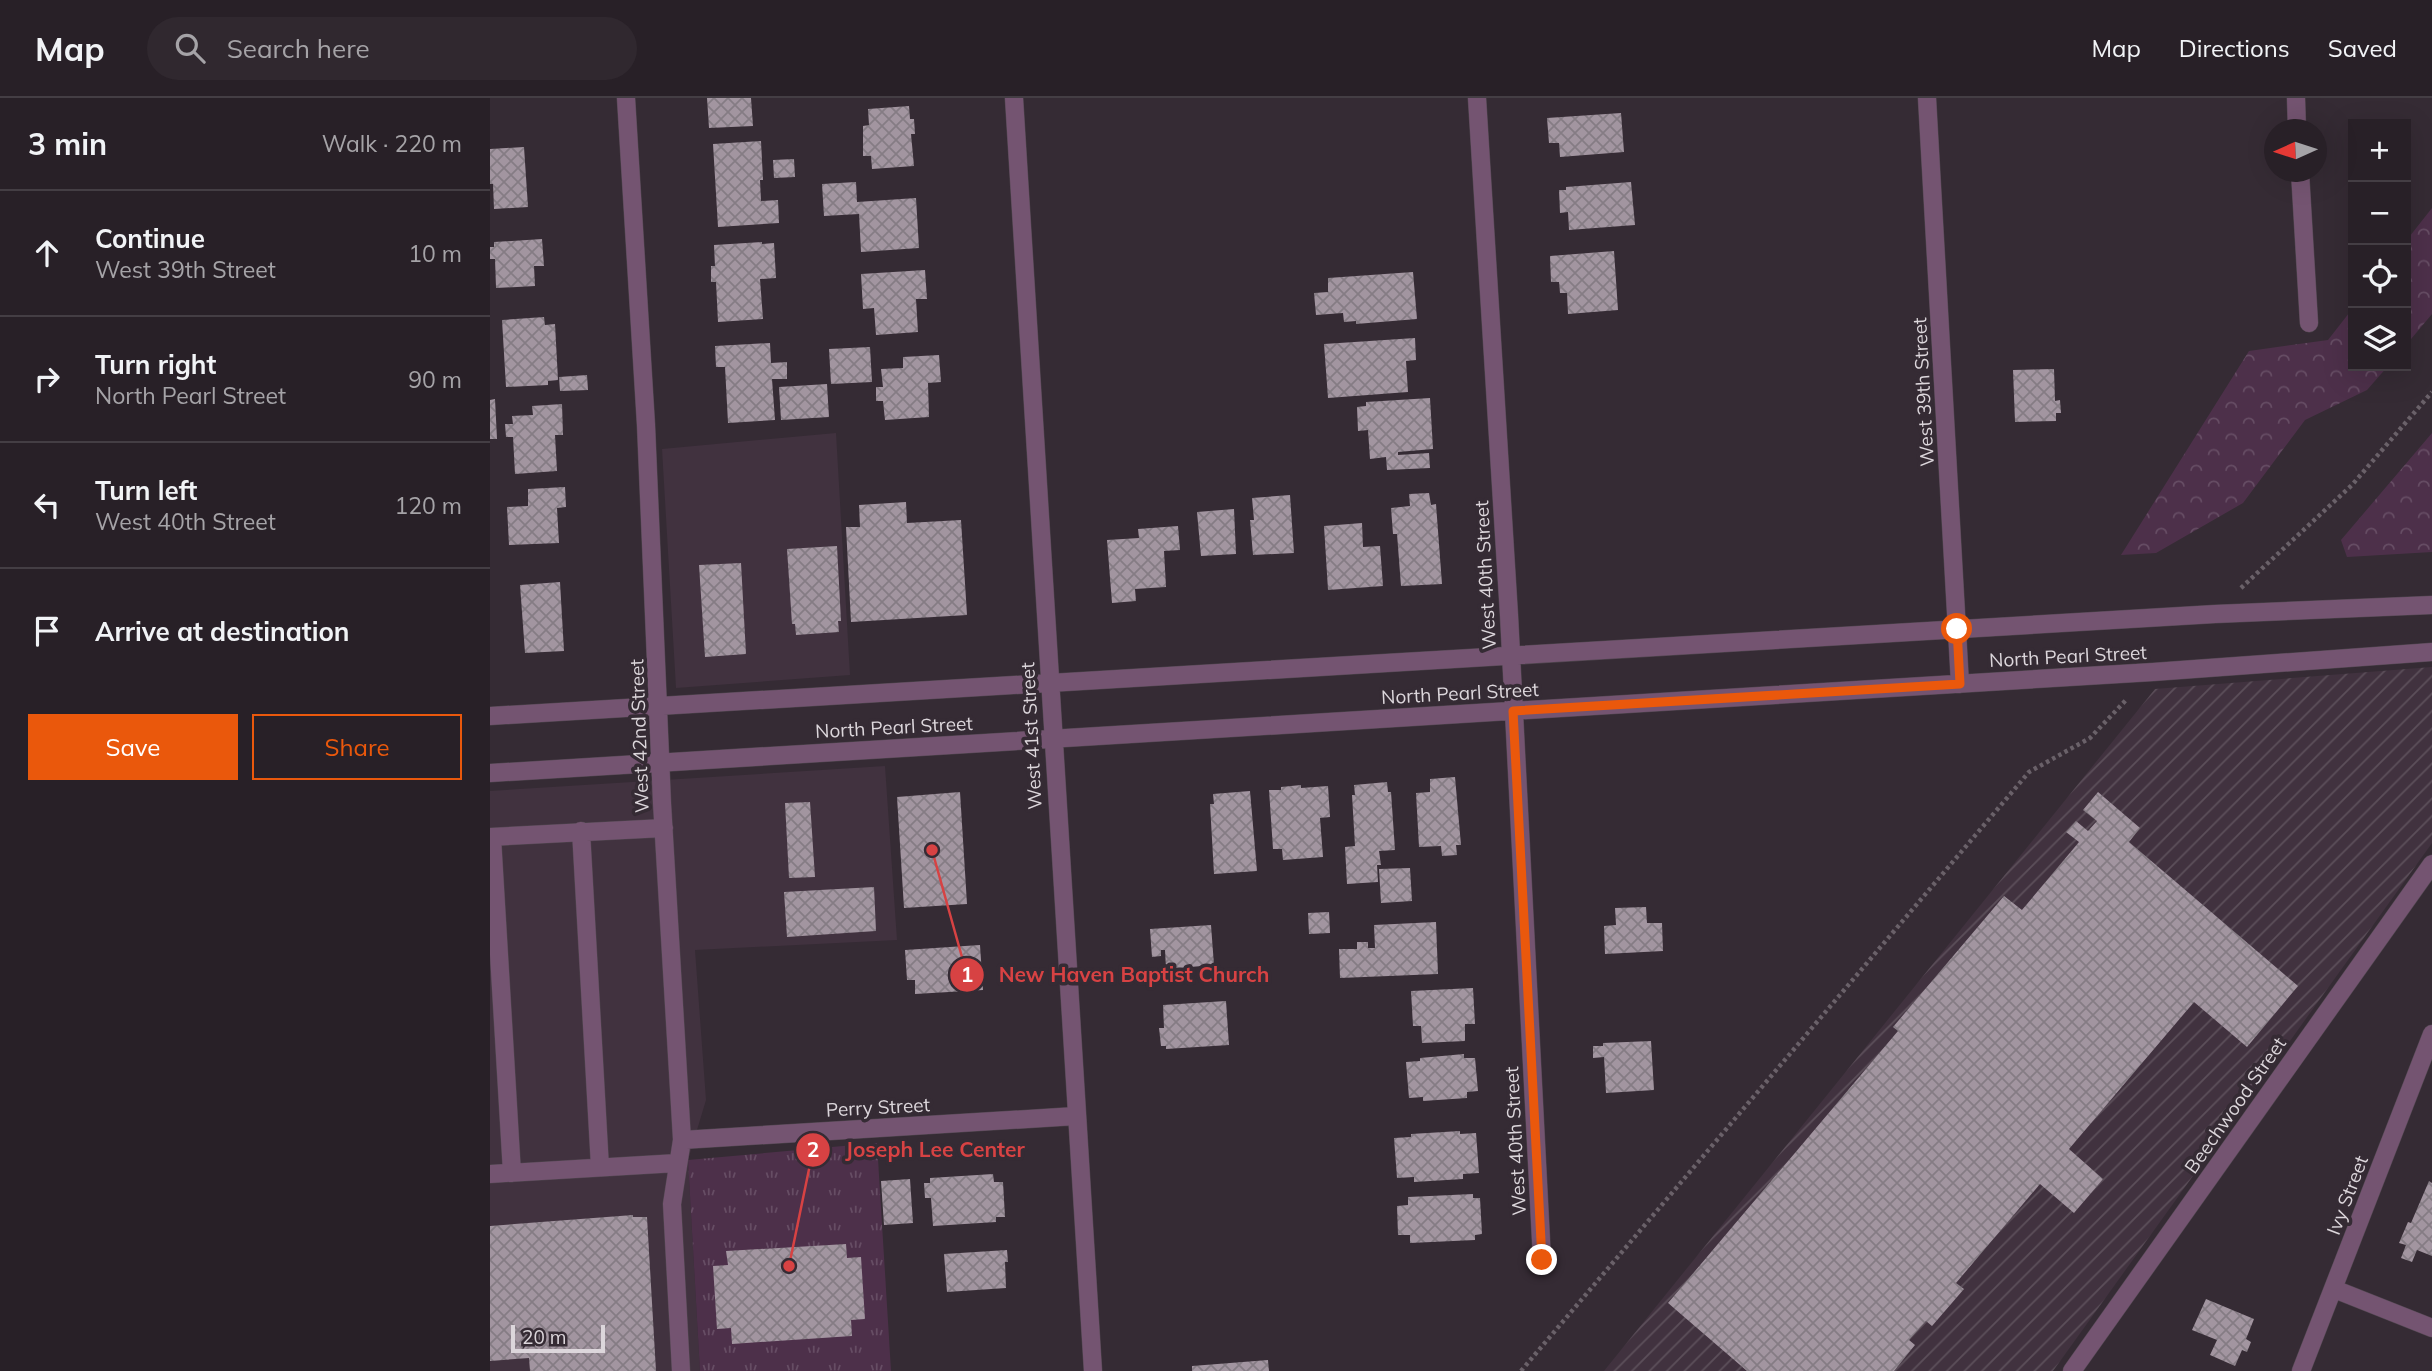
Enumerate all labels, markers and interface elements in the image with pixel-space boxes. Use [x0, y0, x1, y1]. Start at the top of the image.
search box [147, 17, 637, 80]
text: Map [35, 28, 105, 69]
icon: search [171, 29, 209, 67]
text: Search here [227, 32, 370, 65]
text: Map [2091, 33, 2141, 63]
text: Directions [2179, 33, 2290, 63]
text: Saved [2328, 33, 2397, 63]
north arrow [2264, 119, 2327, 182]
map controls [2348, 119, 2411, 371]
button: + [2348, 119, 2411, 182]
text: 3 min [28, 125, 107, 163]
text: Walk · 220 m [322, 129, 462, 158]
button: − [2348, 182, 2411, 245]
text: Continue [95, 222, 205, 255]
icon: ahead [28, 234, 66, 272]
text: 10 m [408, 239, 462, 268]
button: locate [2348, 245, 2411, 308]
text: West 39th Street [95, 255, 276, 284]
button: layers [2348, 308, 2411, 371]
street label: West 39th Street [1907, 316, 1939, 467]
text: Turn right [95, 348, 216, 381]
icon: right [28, 360, 66, 398]
text: 90 m [408, 365, 462, 394]
text: North Pearl Street [95, 381, 286, 410]
text: Turn left [95, 474, 197, 507]
icon: left [28, 486, 66, 524]
text: 120 m [394, 491, 462, 520]
street label: West 40th Street [1469, 499, 1501, 650]
text: West 40th Street [95, 507, 276, 536]
icon: arrive [28, 612, 66, 650]
route start [1941, 613, 1972, 644]
text: Arrive at destination [95, 615, 350, 648]
street label: North Pearl Street [1989, 640, 2148, 672]
street label: West 42nd Street [624, 658, 654, 813]
street label: West 41st Street [1015, 661, 1047, 810]
street label: North Pearl Street [1381, 677, 1540, 709]
street label: North Pearl Street [815, 711, 974, 743]
button: Save [28, 714, 238, 780]
button: Share [252, 714, 462, 780]
callout: New Haven Baptist Church [950, 954, 1283, 996]
text: 1 [961, 961, 973, 987]
text: New Haven Baptist Church [999, 961, 1269, 987]
street label: Beechwood Street [2179, 1032, 2291, 1178]
street label: West 40th Street [1499, 1065, 1531, 1216]
street label: Perry Street [825, 1092, 931, 1122]
callout: Joseph Lee Center [796, 1129, 1038, 1171]
text: 2 [807, 1136, 819, 1162]
text: Joseph Lee Center [845, 1136, 1025, 1162]
street label: Ivy Street [2321, 1152, 2373, 1238]
route end [1526, 1244, 1557, 1275]
scale bar [511, 1322, 606, 1354]
text: 20 m [522, 1325, 566, 1349]

